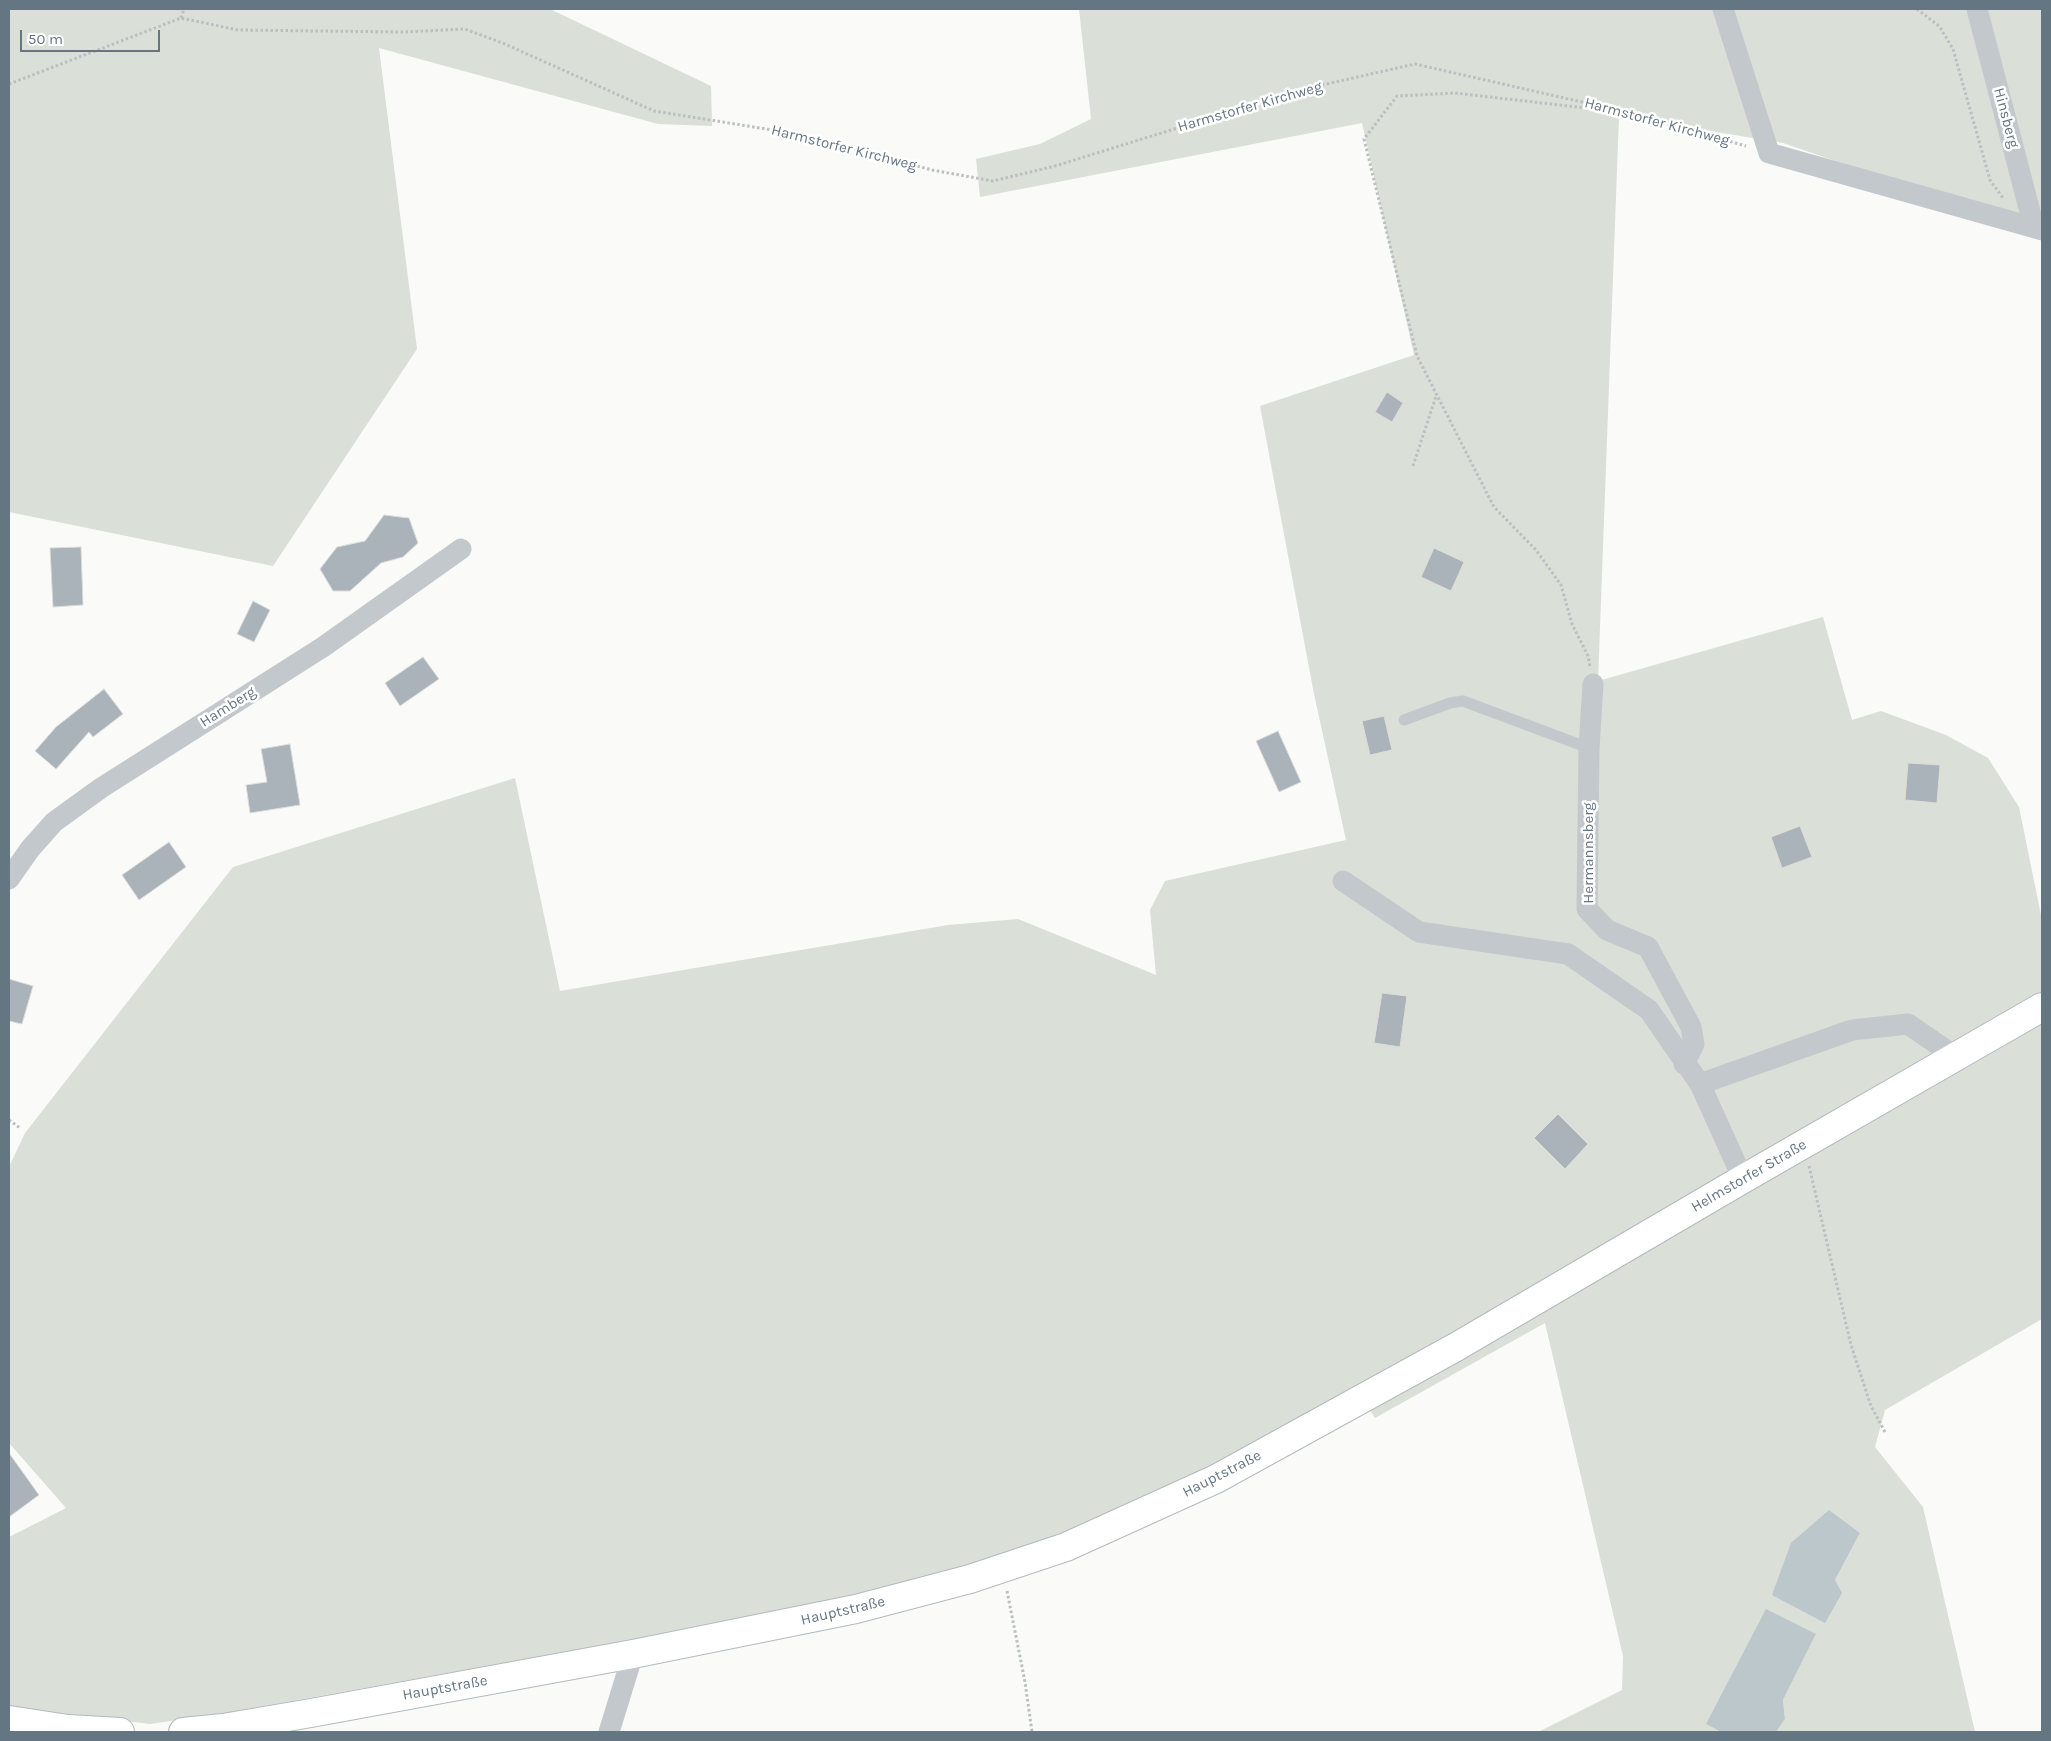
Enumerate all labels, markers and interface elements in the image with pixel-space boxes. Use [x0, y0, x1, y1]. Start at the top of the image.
scale bar [22, 20, 162, 52]
text: 50 m [28, 30, 63, 48]
street label: Harmstorfer Kirchweg [1176, 78, 1324, 136]
street label: Hinsberg [1989, 86, 2023, 150]
street label: Harmstorfer Kirchweg [1582, 94, 1732, 150]
street label: Harmstorfer Kirchweg [769, 121, 919, 175]
street label: Hamberg [197, 683, 259, 731]
street label: Hermannsberg [1580, 802, 1598, 904]
street label: Helmstorfer Straße [1688, 1136, 1810, 1216]
street label: Hauptstraße [1180, 1446, 1264, 1502]
street label: Hauptstraße [799, 1593, 887, 1629]
street label: Hauptstraße [401, 1672, 489, 1704]

